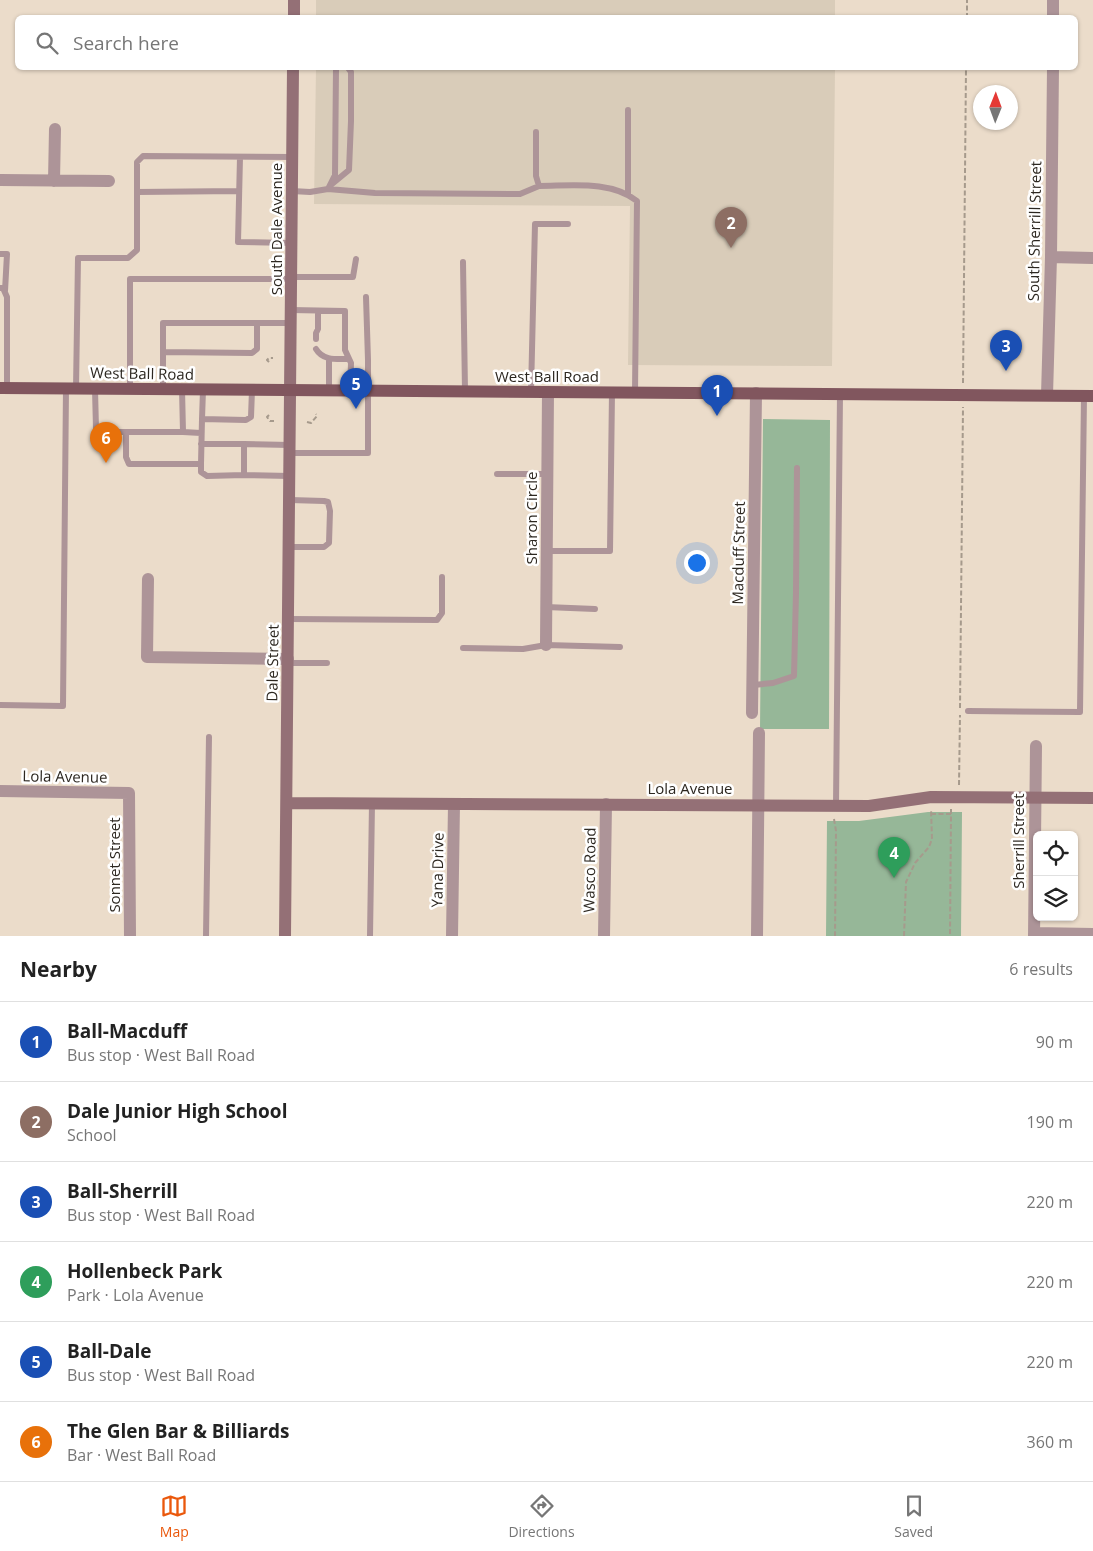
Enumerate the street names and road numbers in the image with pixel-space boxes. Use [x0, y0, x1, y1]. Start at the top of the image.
street label: South Sherrill Street [1023, 161, 1045, 301]
street label: South Dale Avenue [266, 163, 286, 295]
street label: West Ball Road [90, 362, 194, 384]
street label: West Ball Road [495, 366, 599, 386]
street label: Sharon Circle [521, 472, 541, 564]
street label: Macduff Street [727, 501, 749, 605]
street label: Dale Street [261, 624, 283, 702]
street label: Lola Avenue [22, 765, 108, 787]
street label: Lola Avenue [647, 778, 733, 798]
street label: Sherrill Street [1008, 793, 1028, 889]
street label: Sonnet Street [104, 817, 124, 913]
street label: Wasco Road [578, 827, 600, 913]
street label: Yana Drive [426, 832, 448, 908]

